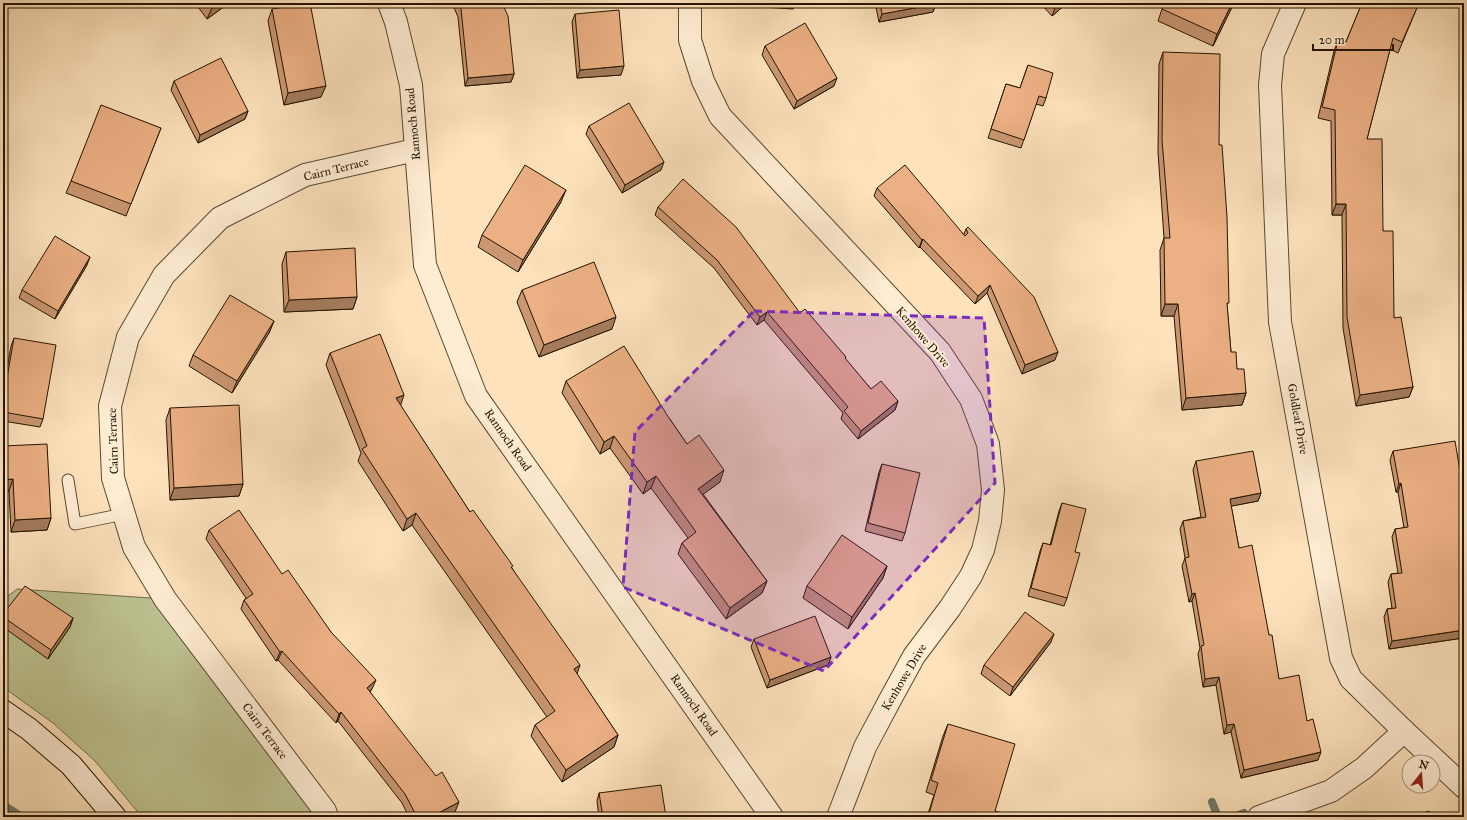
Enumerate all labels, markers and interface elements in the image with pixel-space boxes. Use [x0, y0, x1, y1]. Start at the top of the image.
scale bar [1313, 26, 1393, 52]
text: 20 m [1319, 33, 1345, 47]
street label: Rannoch Road [403, 87, 423, 161]
street label: Cairn Terrace [302, 154, 370, 184]
street label: Kenhowe Drive [893, 304, 953, 370]
street label: Goldleaf Drive [1285, 382, 1311, 456]
street label: Rannoch Road [481, 406, 535, 474]
street label: Cairn Terrace [105, 408, 121, 474]
street label: Kenhowe Drive [879, 641, 929, 713]
street label: Rannoch Road [667, 671, 721, 739]
street label: Cairn Terrace [239, 700, 291, 762]
north arrow [1401, 754, 1441, 794]
text: N [1417, 757, 1431, 773]

